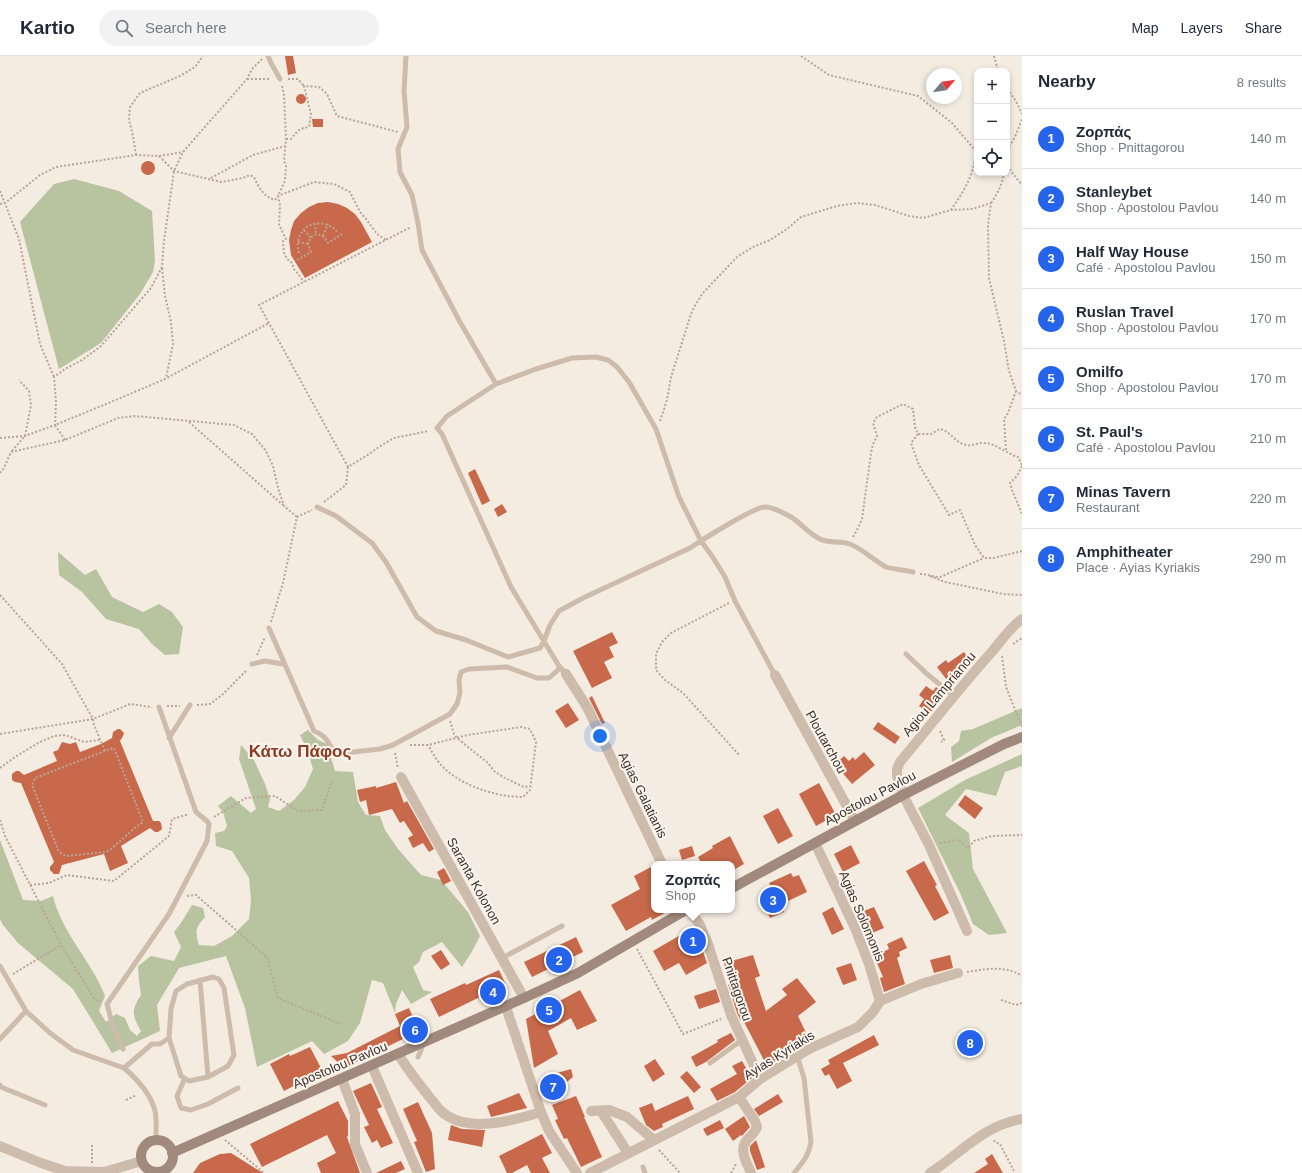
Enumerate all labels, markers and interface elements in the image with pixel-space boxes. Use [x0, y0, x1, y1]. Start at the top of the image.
search box [99, 10, 379, 46]
text: Kartio [20, 17, 75, 38]
icon: search [113, 17, 135, 39]
text: Search here [145, 19, 227, 36]
text: Map [1131, 20, 1159, 36]
text: Layers [1181, 20, 1223, 36]
text: Share [1245, 20, 1282, 36]
north arrow [926, 68, 962, 104]
map controls [974, 68, 1010, 176]
button: + [974, 68, 1010, 104]
text: Nearby [1038, 72, 1096, 91]
text: 8 results [1237, 75, 1286, 90]
button: − [974, 104, 1010, 140]
text: Ζορπάς [1076, 123, 1131, 140]
text: 1 [1047, 131, 1055, 146]
text: 140 m [1250, 131, 1286, 146]
button: locate [974, 140, 1010, 176]
text: Shop · Pnittagorou [1076, 140, 1184, 155]
text: Stanleybet [1076, 183, 1152, 200]
text: 2 [1047, 191, 1055, 206]
text: 140 m [1250, 191, 1286, 206]
text: Shop · Apostolou Pavlou [1076, 200, 1218, 215]
text: Half Way House [1076, 243, 1189, 260]
text: 3 [1047, 251, 1055, 266]
text: 150 m [1250, 251, 1286, 266]
text: Café · Apostolou Pavlou [1076, 260, 1215, 275]
text: Ruslan Travel [1076, 303, 1174, 320]
text: 4 [1047, 311, 1055, 326]
text: 170 m [1250, 311, 1286, 326]
text: Shop · Apostolou Pavlou [1076, 320, 1218, 335]
text: Omilfo [1076, 363, 1124, 380]
text: 5 [1047, 371, 1055, 386]
text: 170 m [1250, 371, 1286, 386]
text: Shop · Apostolou Pavlou [1076, 380, 1218, 395]
text: St. Paul's [1076, 423, 1143, 440]
text: 6 [1047, 431, 1055, 446]
text: 210 m [1250, 431, 1286, 446]
text: Café · Apostolou Pavlou [1076, 440, 1215, 455]
text: Minas Tavern [1076, 483, 1171, 500]
text: 7 [1047, 491, 1055, 506]
text: 220 m [1250, 491, 1286, 506]
text: Restaurant [1076, 500, 1140, 515]
text: Amphitheater [1076, 543, 1173, 560]
text: 8 [1047, 551, 1055, 566]
text: 290 m [1250, 551, 1286, 566]
text: Place · Ayias Kyriakis [1076, 560, 1200, 575]
street label: Agiou Lamprianou [899, 649, 979, 739]
street label: Ploutarchou [803, 708, 849, 776]
your location [590, 726, 610, 746]
district label: Κάτω Πάφος [249, 742, 351, 761]
street label: Agias Galatianis [616, 749, 671, 841]
street label: Apostolou Pavlou [822, 768, 918, 828]
street label: Saranta Kolonon [444, 835, 504, 927]
popup [651, 861, 735, 913]
street label: Agias Solomonis [836, 869, 888, 964]
text: Ζορπάς [665, 871, 721, 888]
pin: 3 [760, 885, 786, 915]
text: Shop [665, 888, 696, 903]
pin: 1 [680, 926, 706, 956]
pin: 2 [546, 945, 572, 975]
street label: Pnittagorou [719, 955, 755, 1023]
pin: 4 [480, 977, 506, 1007]
pin: 5 [536, 995, 562, 1025]
pin: 6 [402, 1015, 428, 1045]
street label: Ayias Kyriakis [741, 1027, 818, 1083]
pin: 8 [957, 1028, 983, 1058]
street label: Apostolou Pavlou [290, 1038, 390, 1092]
pin: 7 [540, 1072, 566, 1102]

